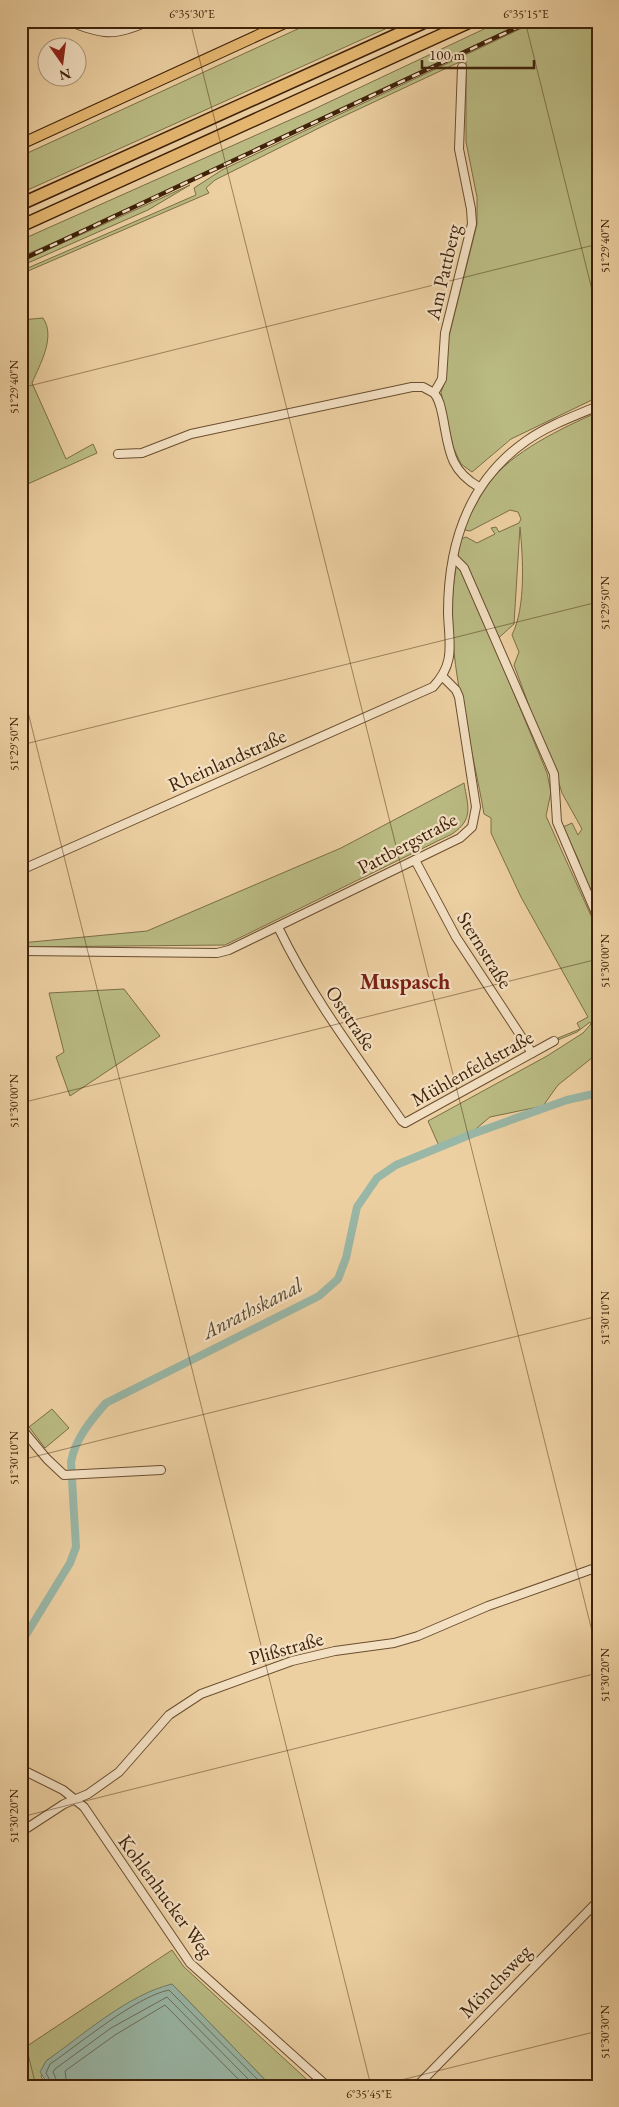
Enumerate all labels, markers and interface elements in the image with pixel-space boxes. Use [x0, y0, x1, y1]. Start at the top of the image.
text: 6°35'30"E [169, 6, 215, 22]
text: 6°35'15"E [503, 6, 549, 22]
north arrow [38, 38, 88, 88]
scale bar [422, 38, 534, 70]
text: 100 m [429, 45, 466, 64]
text: N [57, 65, 73, 85]
text: 51°29'40"N [597, 219, 613, 273]
street label: Am Pattberg [419, 221, 467, 323]
text: 51°29'40"N [6, 360, 22, 414]
text: 51°29'50"N [597, 576, 613, 630]
text: 51°29'50"N [6, 717, 22, 771]
street label: Rheinlandstraße [164, 722, 290, 798]
street label: Pattbergstraße [353, 806, 462, 880]
street label: Sternstraße [451, 907, 519, 993]
text: 51°30'00"N [597, 934, 613, 988]
district label: Muspasch [360, 967, 450, 996]
street label: Oststraße [320, 980, 382, 1056]
street label: Mühlenfeldstraße [406, 1024, 538, 1112]
text: 51°30'00"N [6, 1074, 22, 1128]
water label: Anrathskanal [195, 1271, 308, 1346]
text: 51°30'10"N [597, 1291, 613, 1345]
text: 51°30'10"N [6, 1431, 22, 1485]
street label: Plißstraße [246, 1625, 326, 1671]
text: 51°30'20"N [597, 1648, 613, 1702]
text: 51°30'20"N [6, 1789, 22, 1843]
street label: Kohlenhucker Weg [112, 1829, 220, 1963]
street label: Mönchsweg [453, 1938, 537, 2023]
text: 51°30'30"N [597, 2005, 613, 2059]
text: 6°35'45"E [346, 2086, 392, 2102]

